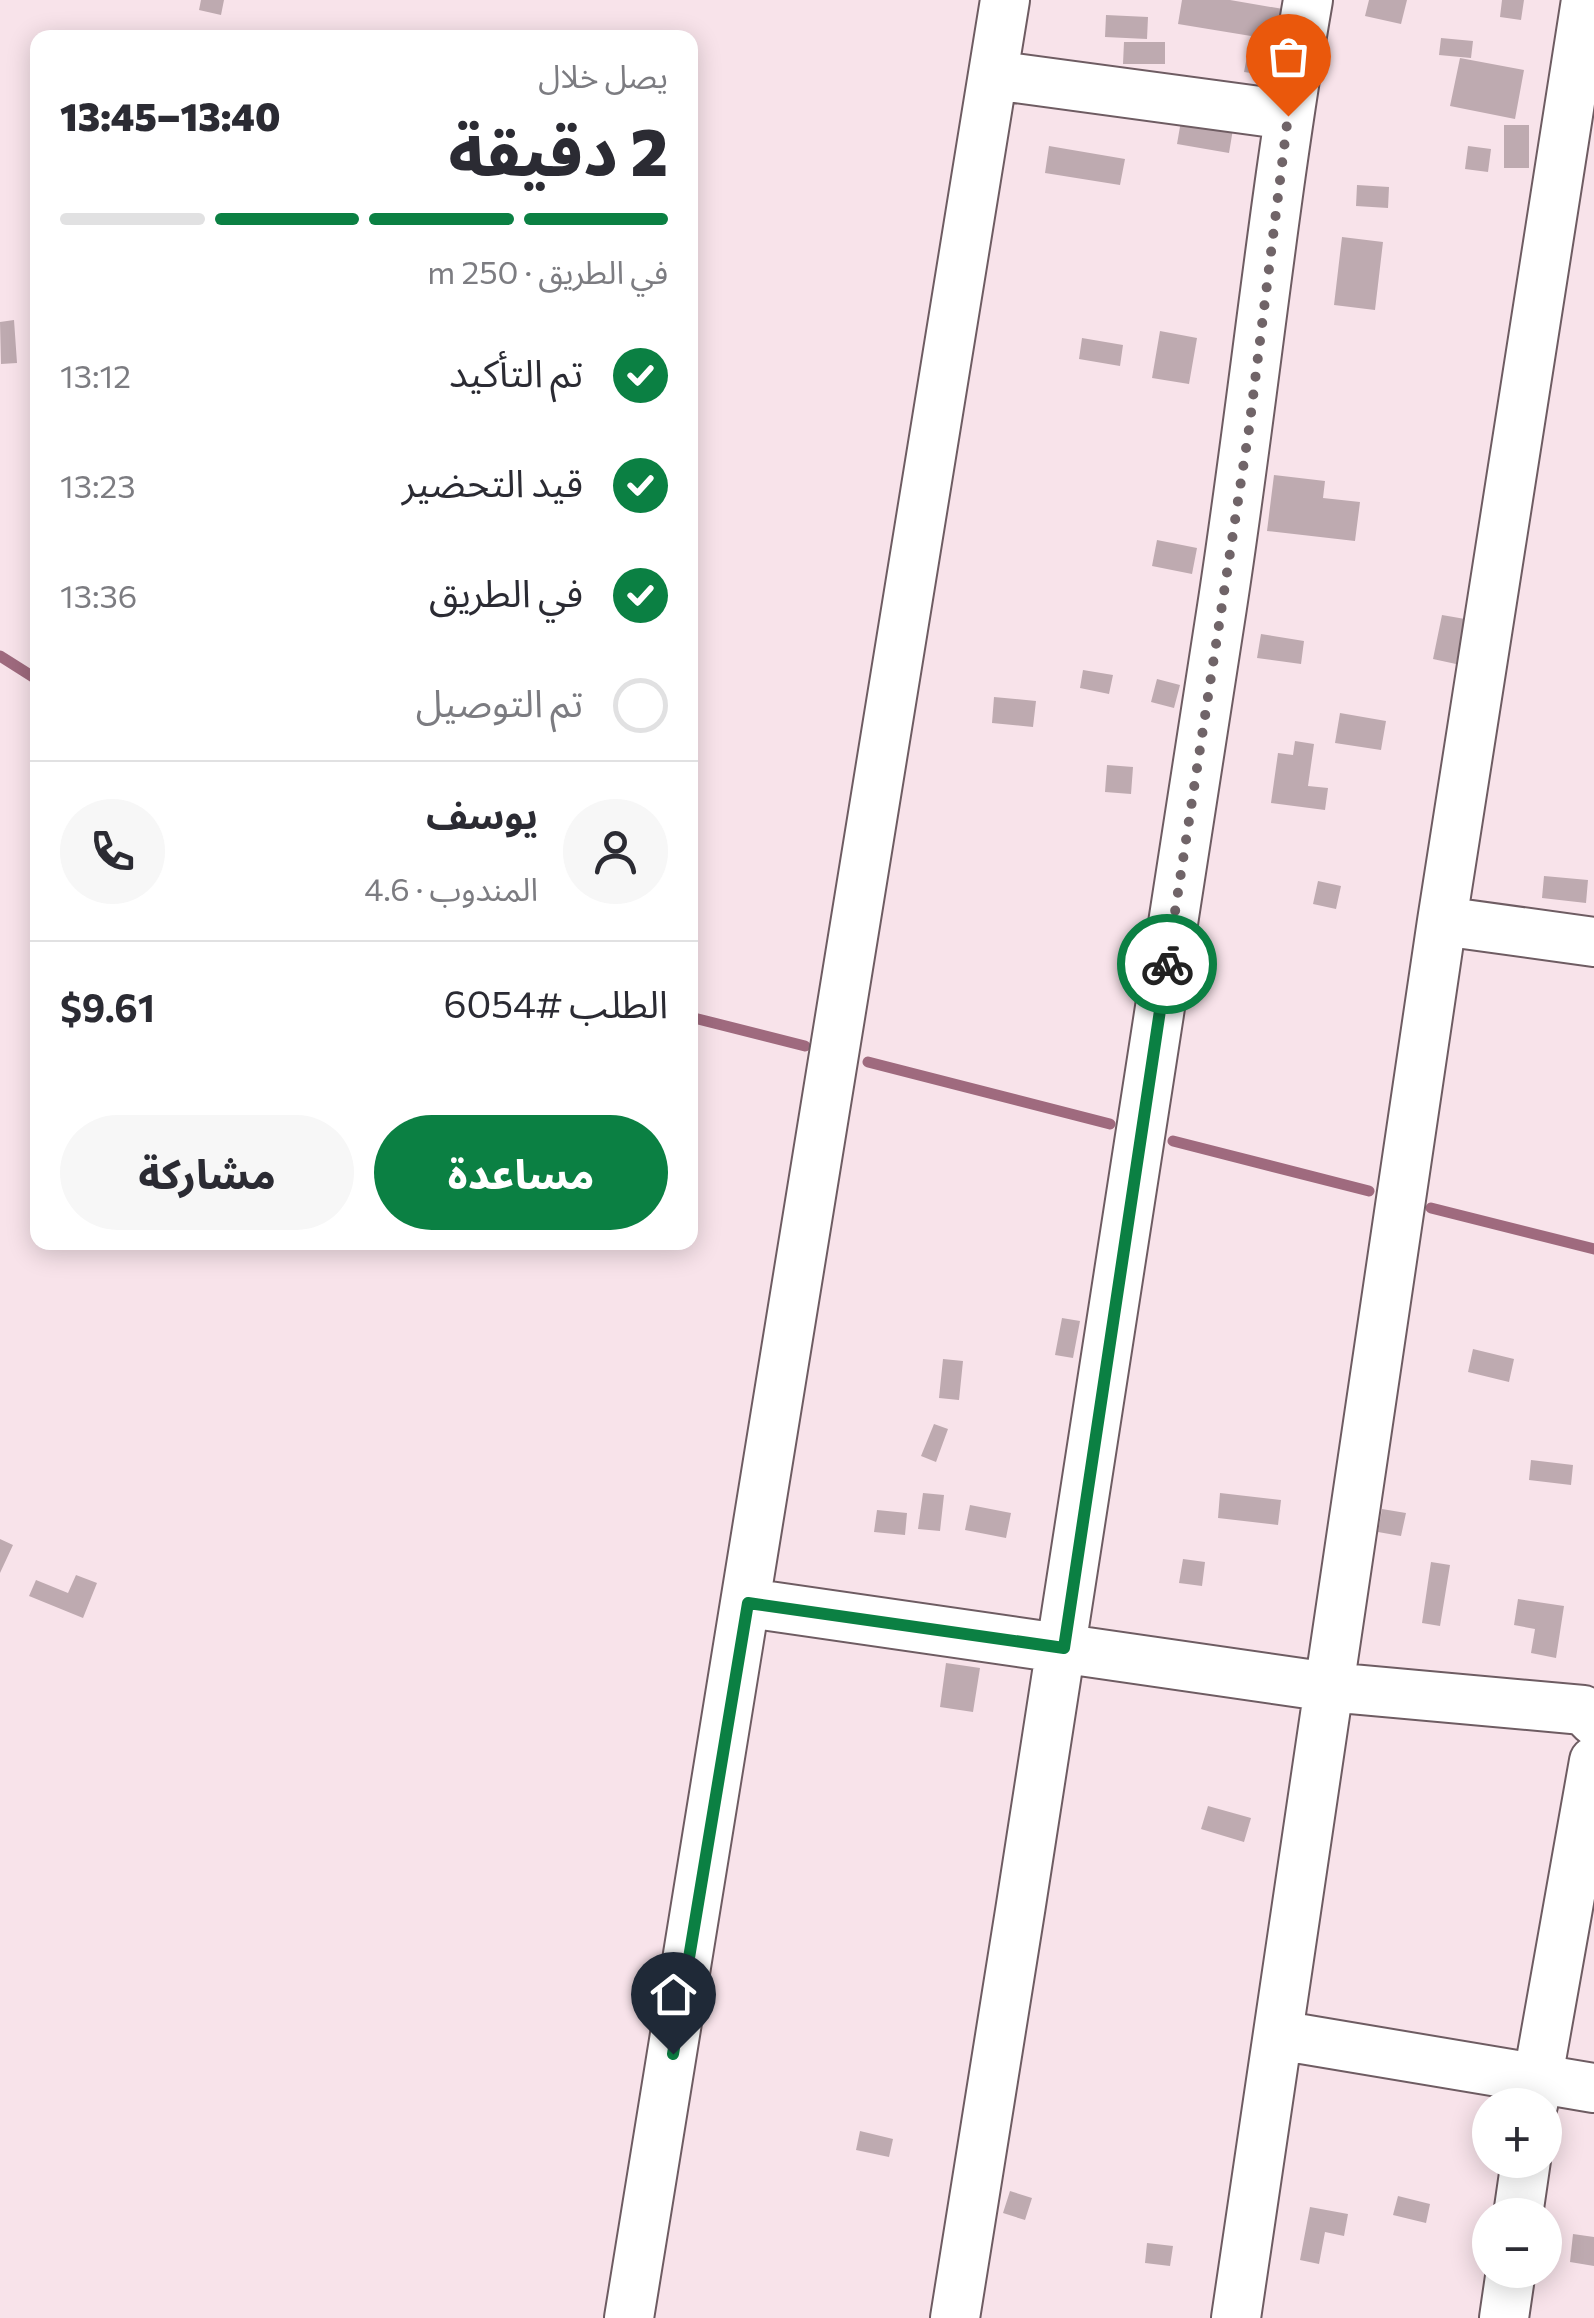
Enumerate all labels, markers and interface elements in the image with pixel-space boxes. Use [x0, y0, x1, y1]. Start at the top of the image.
pin [1246, 14, 1331, 117]
icon: bag [1261, 29, 1316, 84]
text: يصل خلال [538, 55, 668, 95]
text: 13:40–13:45 [60, 92, 280, 139]
text: 2 دقيقة [448, 110, 668, 189]
text: في الطريق · 250 m [427, 251, 668, 291]
text: تم التأكيد [449, 348, 583, 395]
icon: check [613, 348, 668, 403]
text: 13:12 [60, 355, 131, 395]
text: قيد التحضير [402, 458, 583, 505]
icon: check [613, 458, 668, 513]
text: 13:23 [60, 465, 136, 505]
text: في الطريق [429, 568, 583, 615]
icon: check [613, 568, 668, 623]
text: 13:36 [60, 575, 137, 615]
text: تم التوصيل [416, 678, 583, 725]
text: يوسف [426, 790, 538, 837]
button: phone [60, 799, 165, 904]
button: person [563, 799, 668, 904]
text: المندوب · 4.6 [364, 868, 538, 908]
courier [1117, 914, 1217, 1014]
icon: bike [1140, 937, 1195, 992]
text: الطلب #6054 [443, 979, 668, 1026]
text: $9.61 [60, 983, 155, 1030]
button: مشاركة [60, 1115, 354, 1230]
button: مساعدة [374, 1115, 668, 1230]
pin [631, 1952, 716, 2055]
icon: home [646, 1967, 701, 2022]
map controls [1472, 2088, 1562, 2288]
button: + [1472, 2088, 1562, 2178]
button: − [1472, 2198, 1562, 2288]

